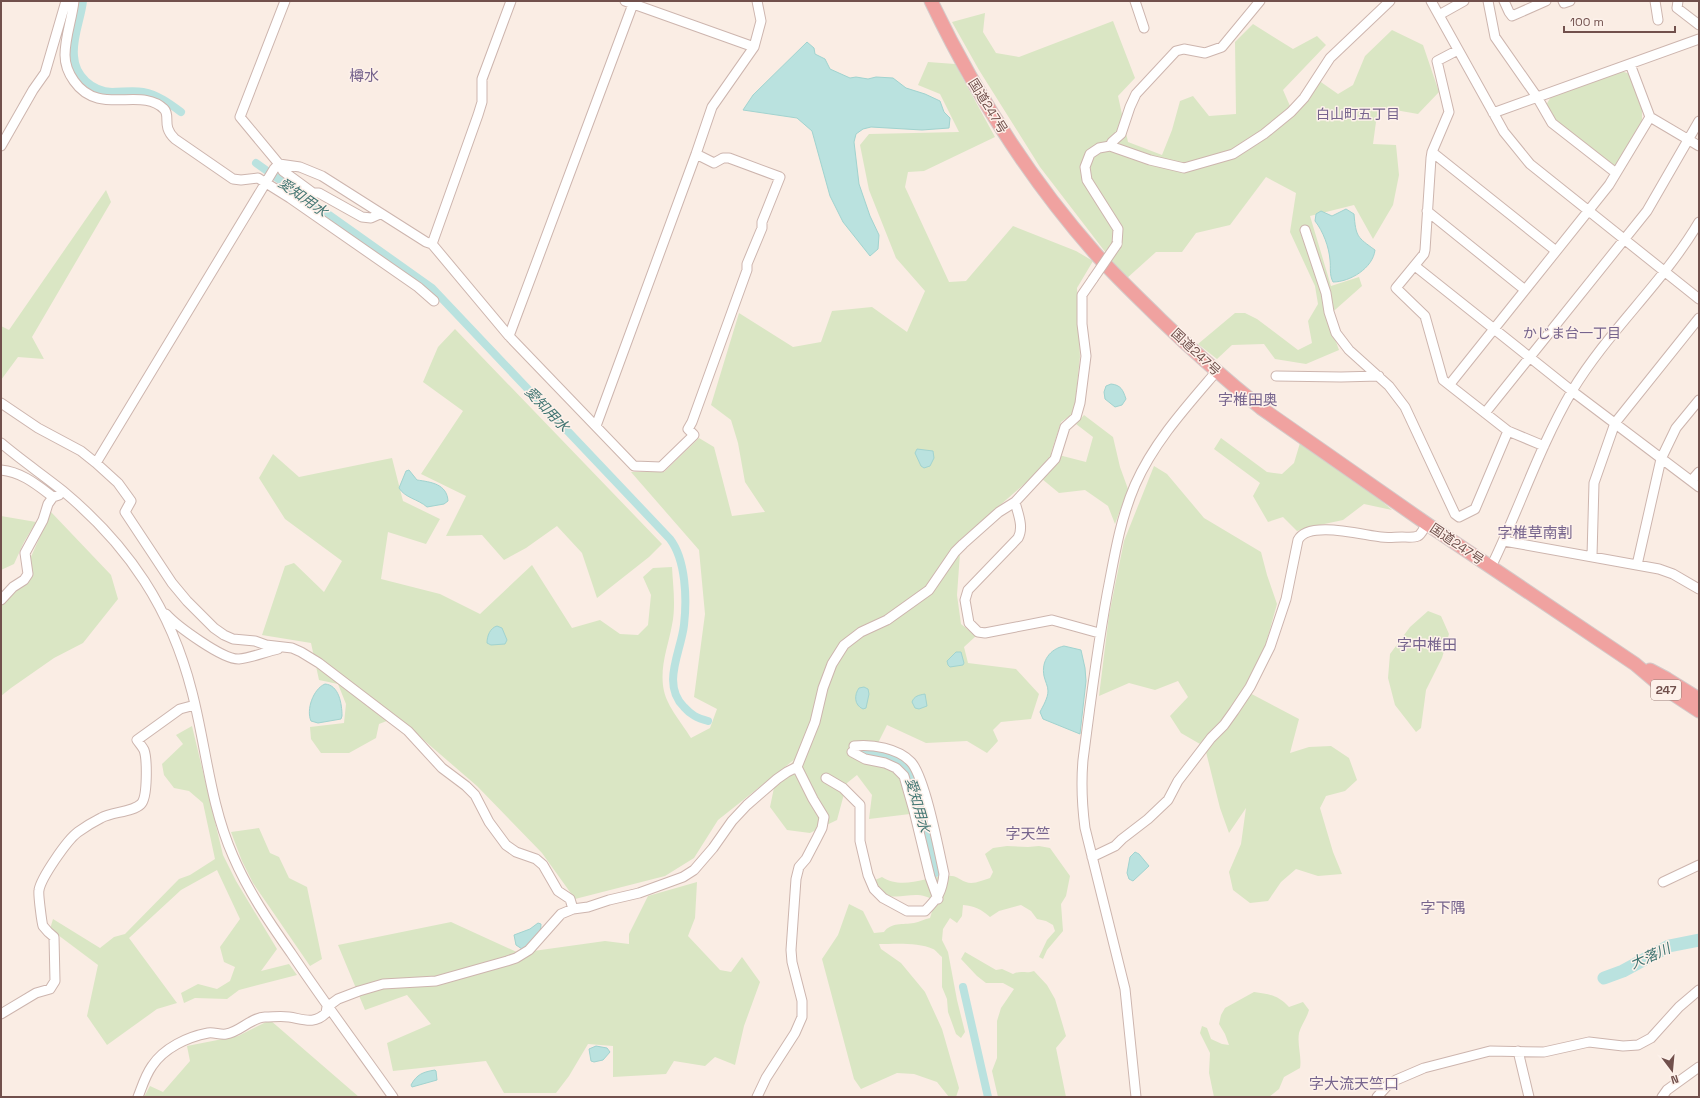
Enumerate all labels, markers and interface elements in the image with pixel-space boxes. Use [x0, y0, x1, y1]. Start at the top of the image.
scale bar [1564, 8, 1675, 34]
text: 100 m [1570, 14, 1604, 30]
district label: 樽水 [349, 66, 379, 85]
street label: 国道247号 [964, 75, 1012, 137]
district label: 白山町五丁目 [1316, 105, 1400, 123]
water label: 愛知用水 [275, 174, 333, 222]
district label: かじま台一丁目 [1523, 324, 1621, 342]
street label: 国道247号 [1168, 325, 1224, 379]
water label: 愛知用水 [521, 383, 574, 437]
district label: 字椎田奥 [1218, 390, 1278, 409]
street label: 国道247号 [1427, 520, 1487, 568]
district label: 字椎草南割 [1497, 523, 1573, 542]
district label: 字中椎田 [1397, 635, 1457, 654]
road number: 247 [1651, 680, 1681, 700]
water label: 愛知用水 [902, 776, 935, 836]
district label: 字天竺 [1005, 824, 1051, 843]
district label: 字下隅 [1420, 898, 1466, 917]
water label: 大落川 [1627, 938, 1675, 973]
north arrow [1652, 1050, 1692, 1090]
text: N [1669, 1072, 1680, 1087]
district label: 字大流天竺口 [1309, 1074, 1399, 1093]

